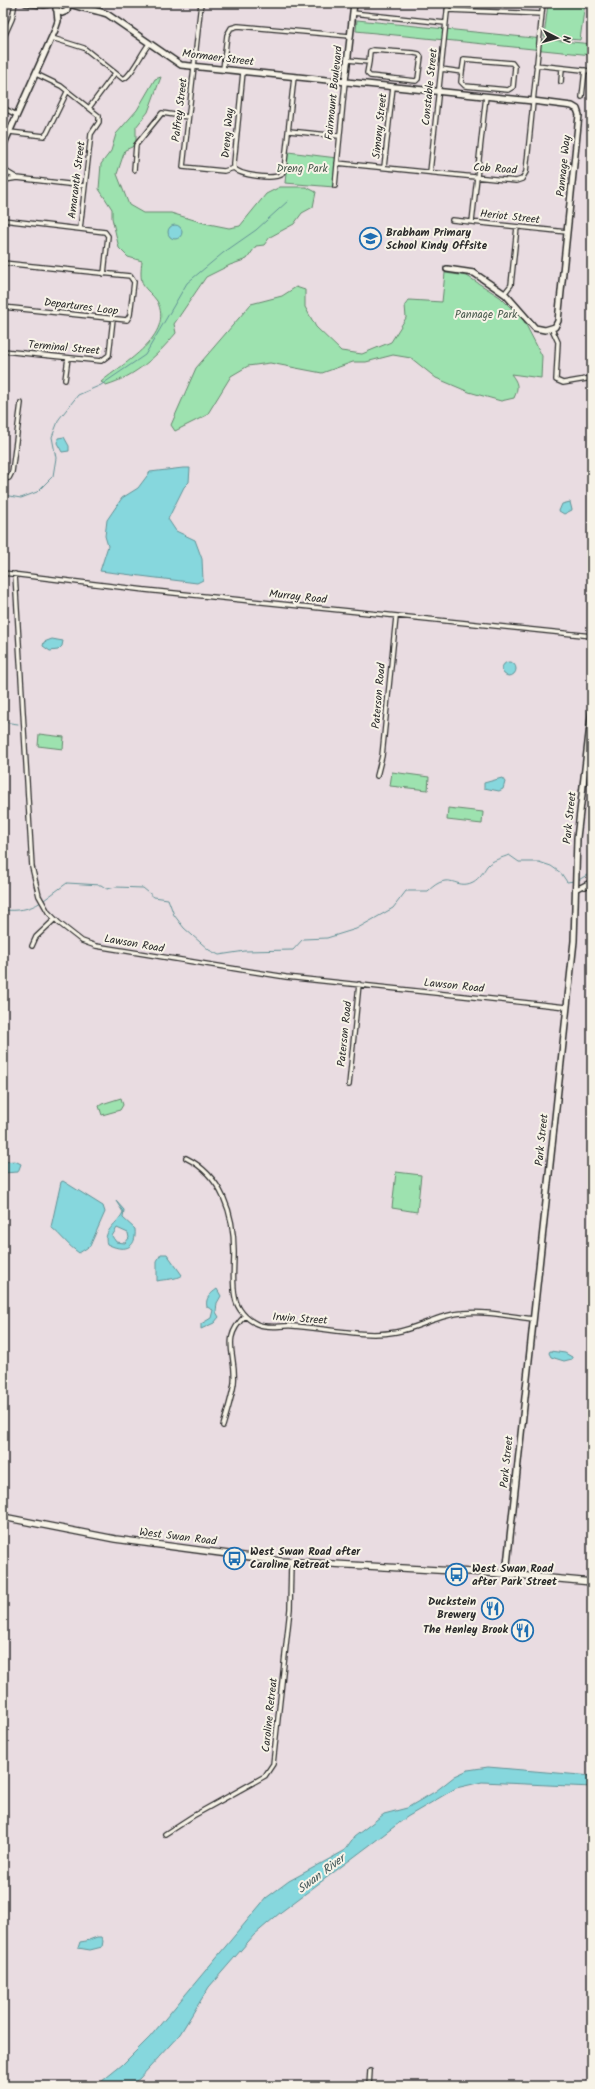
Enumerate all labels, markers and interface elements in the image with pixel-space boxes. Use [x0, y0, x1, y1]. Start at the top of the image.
north arrow [537, 18, 577, 58]
text: N [557, 35, 575, 43]
street label: Mormaer Street [181, 45, 256, 71]
street label: Fairmount Boulevard [320, 45, 348, 141]
street label: Constable Street [417, 47, 443, 126]
street label: Palfrey Street [167, 76, 193, 143]
street label: Simony Street [368, 92, 392, 160]
street label: Dreng Way [217, 106, 239, 159]
street label: Pannage Way [552, 134, 576, 198]
street label: Amaranth Street [63, 140, 91, 220]
street label: Cob Road [473, 158, 518, 180]
park label: Dreng Park [276, 160, 328, 178]
street label: Heriot Street [479, 205, 542, 229]
place label: Brabham Primary School Kindy Offsite [386, 224, 488, 255]
school or university icon: Brabham Primary School Kindy Offsite [357, 226, 383, 252]
street label: Departures Loop [43, 294, 120, 321]
park label: Pannage Park [455, 306, 518, 324]
street label: Terminal Street [27, 336, 101, 360]
street label: Murray Road [268, 585, 328, 609]
street label: Paterson Road [367, 662, 391, 730]
street label: Park Street [558, 790, 582, 845]
street label: Lawson Road [103, 930, 166, 958]
street label: Lawson Road [423, 974, 486, 998]
street label: Paterson Road [333, 1000, 357, 1068]
street label: Park Street [530, 1112, 554, 1167]
street label: Irwin Street [272, 1308, 329, 1330]
street label: Park Street [495, 1434, 519, 1489]
street label: West Swan Road [138, 1523, 218, 1551]
place label: West Swan Road after Caroline Retreat [250, 1543, 361, 1574]
bus stop icon: West Swan Road after Caroline Retreat [221, 1545, 247, 1571]
place label: West Swan Road after Park Street [472, 1560, 558, 1591]
bus stop icon: West Swan Road after Park Street [444, 1562, 470, 1588]
place label: Duckstein Brewery [428, 1593, 476, 1624]
restaurant icon: Duckstein Brewery [479, 1595, 505, 1621]
restaurant icon: The Henley Brook [510, 1617, 536, 1643]
place label: The Henley Brook [423, 1621, 509, 1639]
street label: Caroline Retreat [257, 1676, 283, 1753]
water label: Swan River [293, 1848, 351, 1898]

